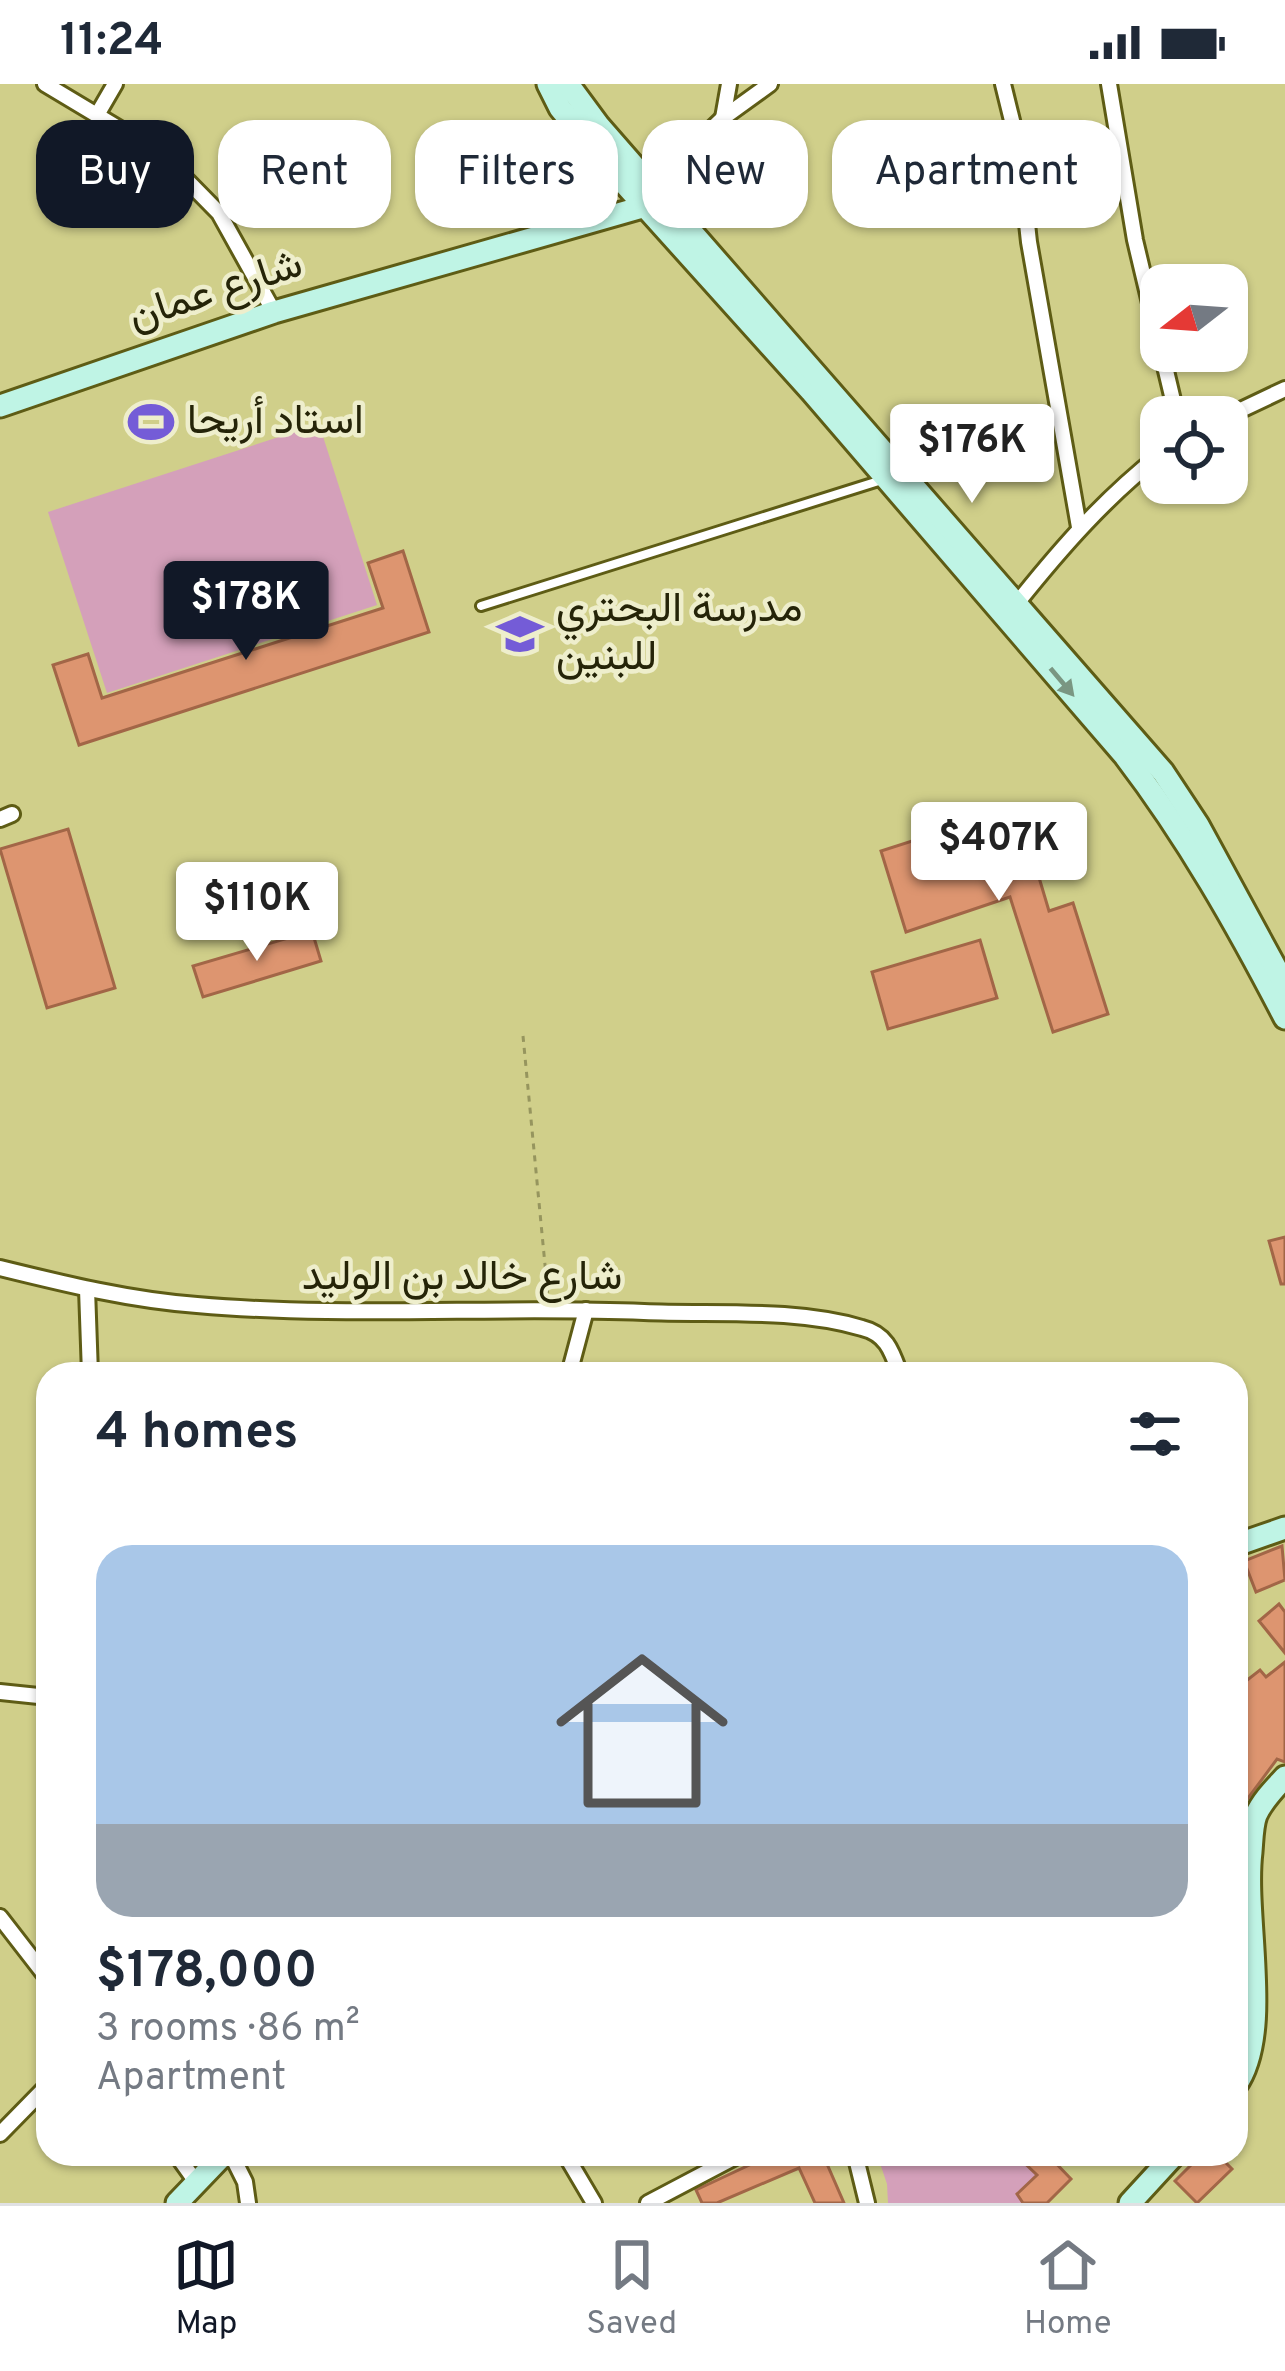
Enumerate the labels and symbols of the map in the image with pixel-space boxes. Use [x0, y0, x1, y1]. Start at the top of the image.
street label: شارع عمان [122, 239, 310, 345]
north arrow [1140, 264, 1248, 372]
place label: استاد أريحا [187, 396, 364, 449]
sports icon: استاد أريحا [126, 397, 176, 447]
pin: $176K [888, 404, 1056, 506]
pin: $178K [162, 561, 330, 663]
place label: مدرسة البحتري للبنين [556, 584, 803, 685]
school or university icon: مدرسة البحتري للبنين [495, 609, 545, 659]
one-way arrow [1048, 667, 1074, 697]
pin: $407K [915, 802, 1083, 904]
pin: $110K [173, 862, 341, 964]
street label: شارع خالد بن الوليد [302, 1252, 622, 1305]

